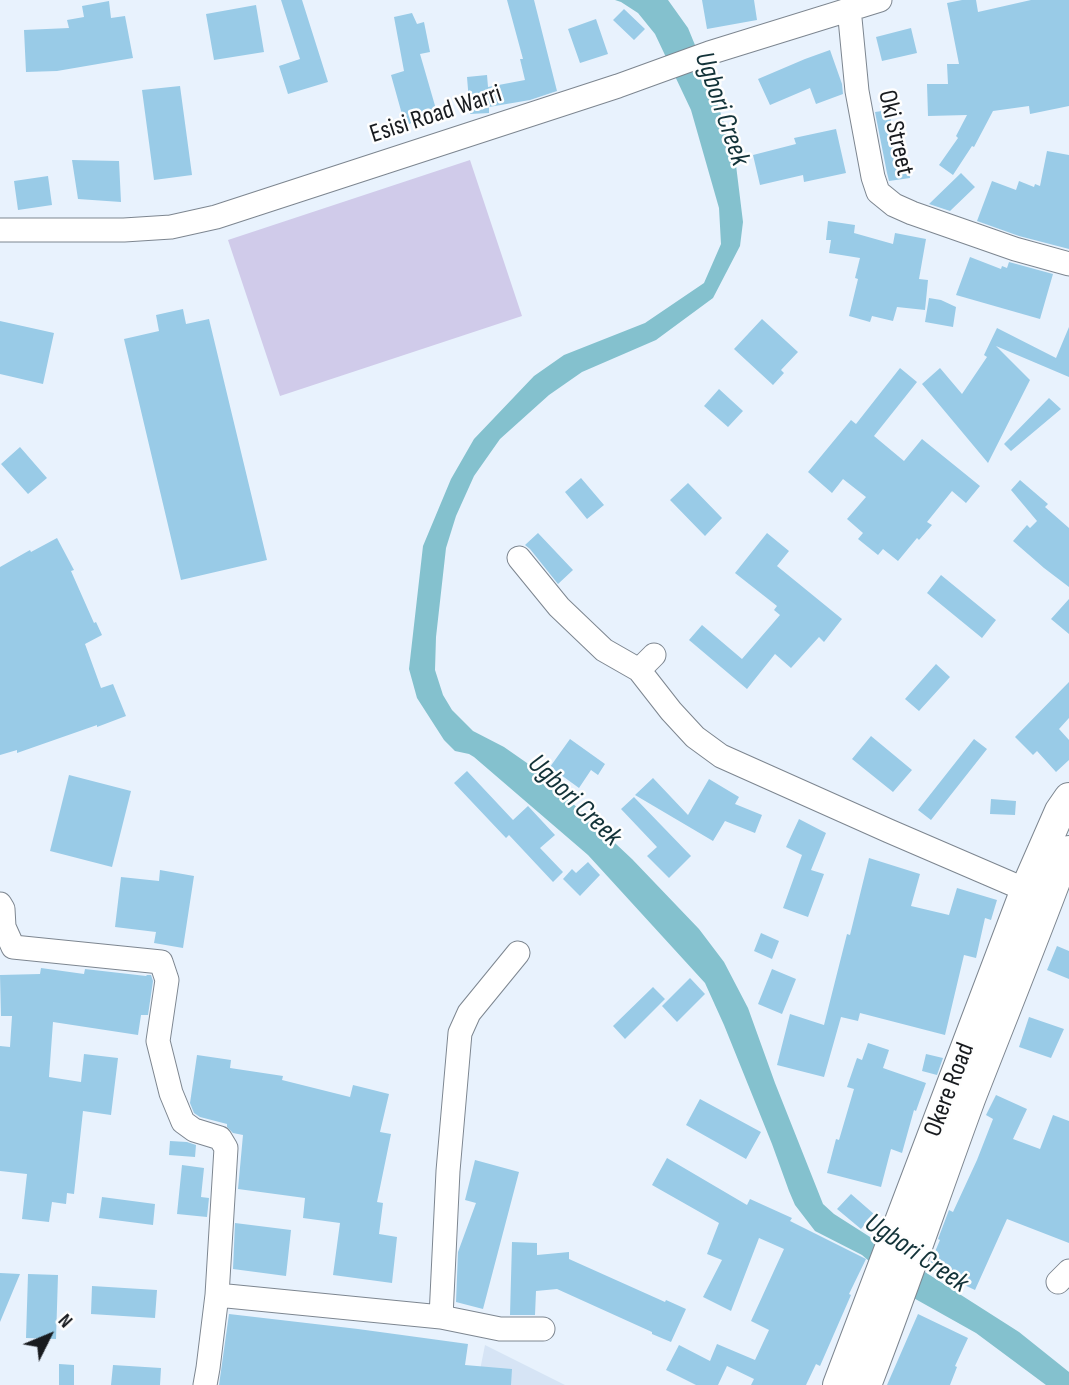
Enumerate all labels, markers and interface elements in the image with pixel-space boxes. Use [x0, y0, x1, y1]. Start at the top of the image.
water label: Ugbori Creek [686, 48, 756, 170]
street label: Esisi Road Warri [366, 79, 506, 151]
street label: Oki Street [870, 87, 920, 179]
water label: Ugbori Creek [520, 748, 628, 854]
street label: Okere Road [918, 1039, 982, 1141]
water label: Ugbori Creek [858, 1207, 974, 1301]
north arrow [14, 1301, 84, 1371]
text: N [53, 1310, 77, 1333]

